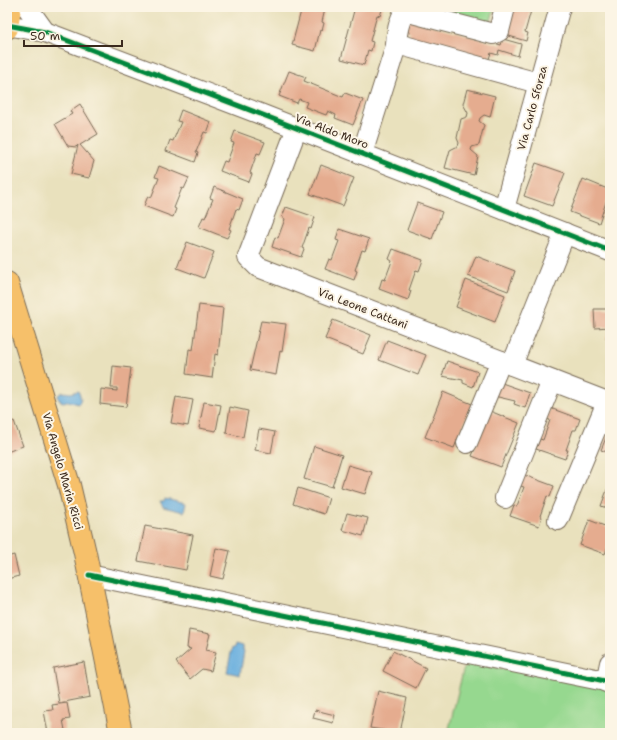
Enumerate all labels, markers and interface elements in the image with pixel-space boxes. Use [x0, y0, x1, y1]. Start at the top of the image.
scale bar [24, 22, 122, 48]
text: 50 m [30, 28, 60, 44]
street label: Via Carlo Sforza [514, 64, 551, 152]
street label: Via Aldo Moro [293, 111, 371, 152]
street label: Via Leone Cattani [316, 284, 410, 333]
street label: Via Angelo Maria Ricci [39, 411, 86, 532]

